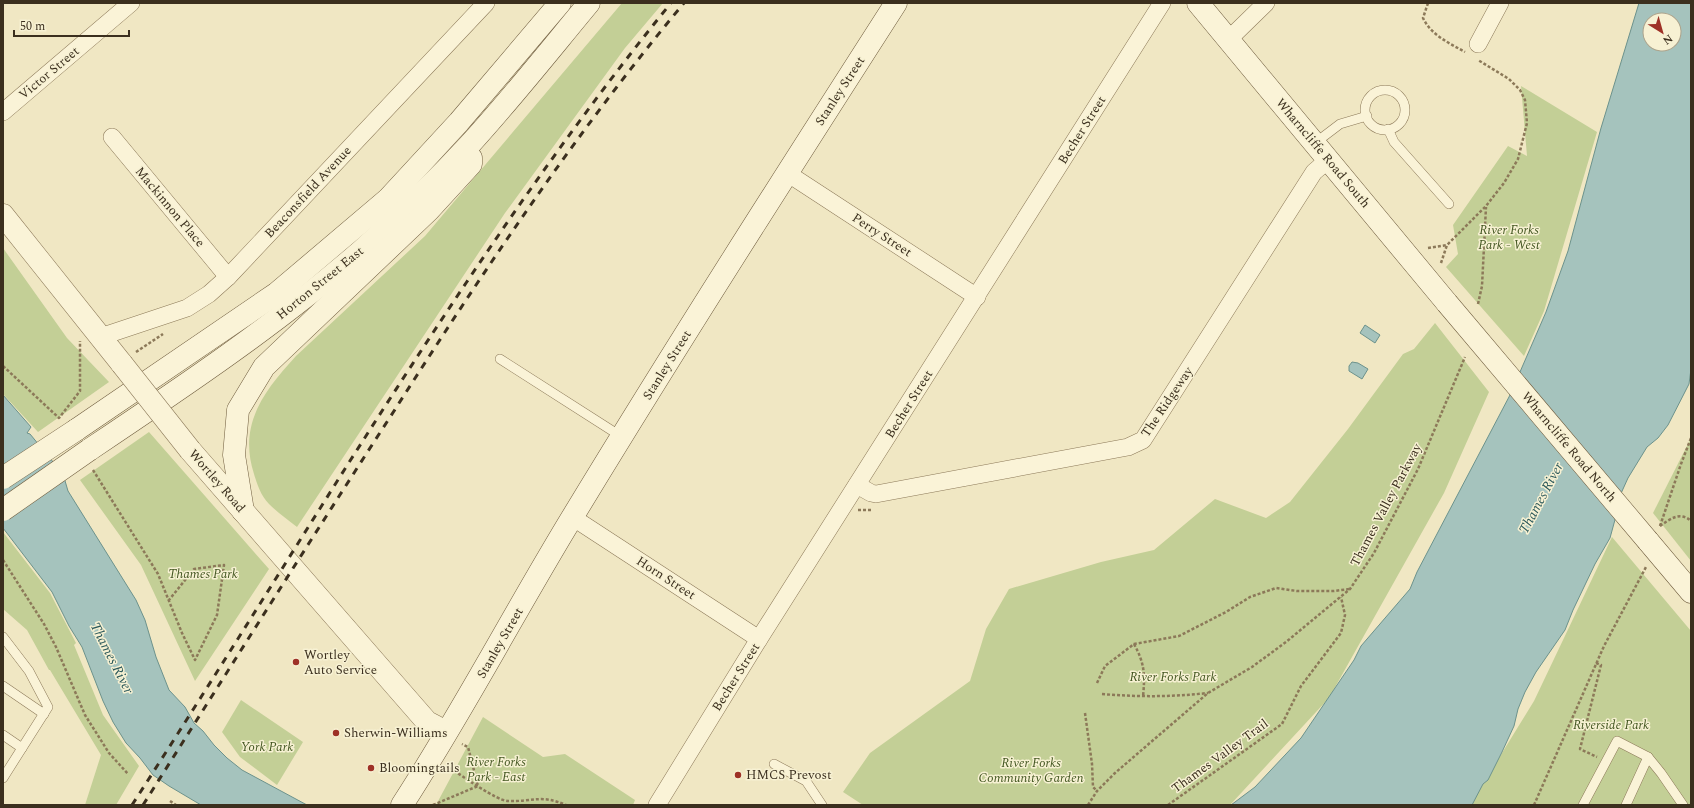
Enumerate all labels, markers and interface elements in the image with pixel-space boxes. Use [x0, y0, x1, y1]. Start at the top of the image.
scale bar [14, 12, 129, 38]
north arrow [1642, 12, 1682, 52]
text: 50 m [20, 17, 45, 36]
text: N [1659, 30, 1676, 49]
street label: Victor Street [14, 41, 84, 104]
street label: Stanley Street [810, 52, 870, 130]
street label: Becher Street [1053, 91, 1111, 168]
street label: Wharncliffe Road South [1271, 94, 1375, 213]
street label: Beaconsfield Avenue [260, 141, 356, 243]
street label: Mackinnon Place [130, 162, 210, 252]
street label: Perry Street [848, 208, 916, 262]
park label: River Forks Park - West [1478, 220, 1541, 255]
street label: Horton Street East [272, 241, 368, 325]
street label: Stanley Street [638, 326, 697, 404]
street label: The Ridgeway [1136, 362, 1198, 441]
street label: Becher Street [880, 365, 938, 442]
street label: Wharncliffe Road North [1517, 387, 1622, 507]
street label: Thames Valley Parkway [1345, 439, 1427, 570]
street label: Wortley Road [184, 445, 250, 517]
water label: Thames River [1513, 458, 1569, 537]
street label: Horn Street [632, 551, 700, 605]
park label: Thames Park [168, 564, 238, 584]
street label: Stanley Street [472, 603, 529, 682]
water label: Thames River [85, 618, 139, 698]
street label: Becher Street [707, 638, 765, 715]
place label: Wortley Auto Service [304, 645, 377, 680]
marker: Wortley Auto Service [291, 657, 301, 667]
park label: River Forks Park [1129, 667, 1217, 687]
street label: Thames Valley Trail [1167, 714, 1273, 798]
park label: Riverside Park [1573, 715, 1649, 735]
place label: Sherwin-Williams [344, 723, 448, 743]
marker: Sherwin-Williams [331, 728, 341, 738]
park label: York Park [241, 737, 293, 757]
park label: River Forks Park - East [466, 752, 526, 787]
park label: River Forks Community Garden [978, 753, 1084, 788]
place label: Bloomingtails [379, 758, 460, 778]
marker: Bloomingtails [366, 763, 376, 773]
place label: HMCS Prevost [746, 765, 832, 785]
marker: HMCS Prevost [733, 770, 743, 780]

